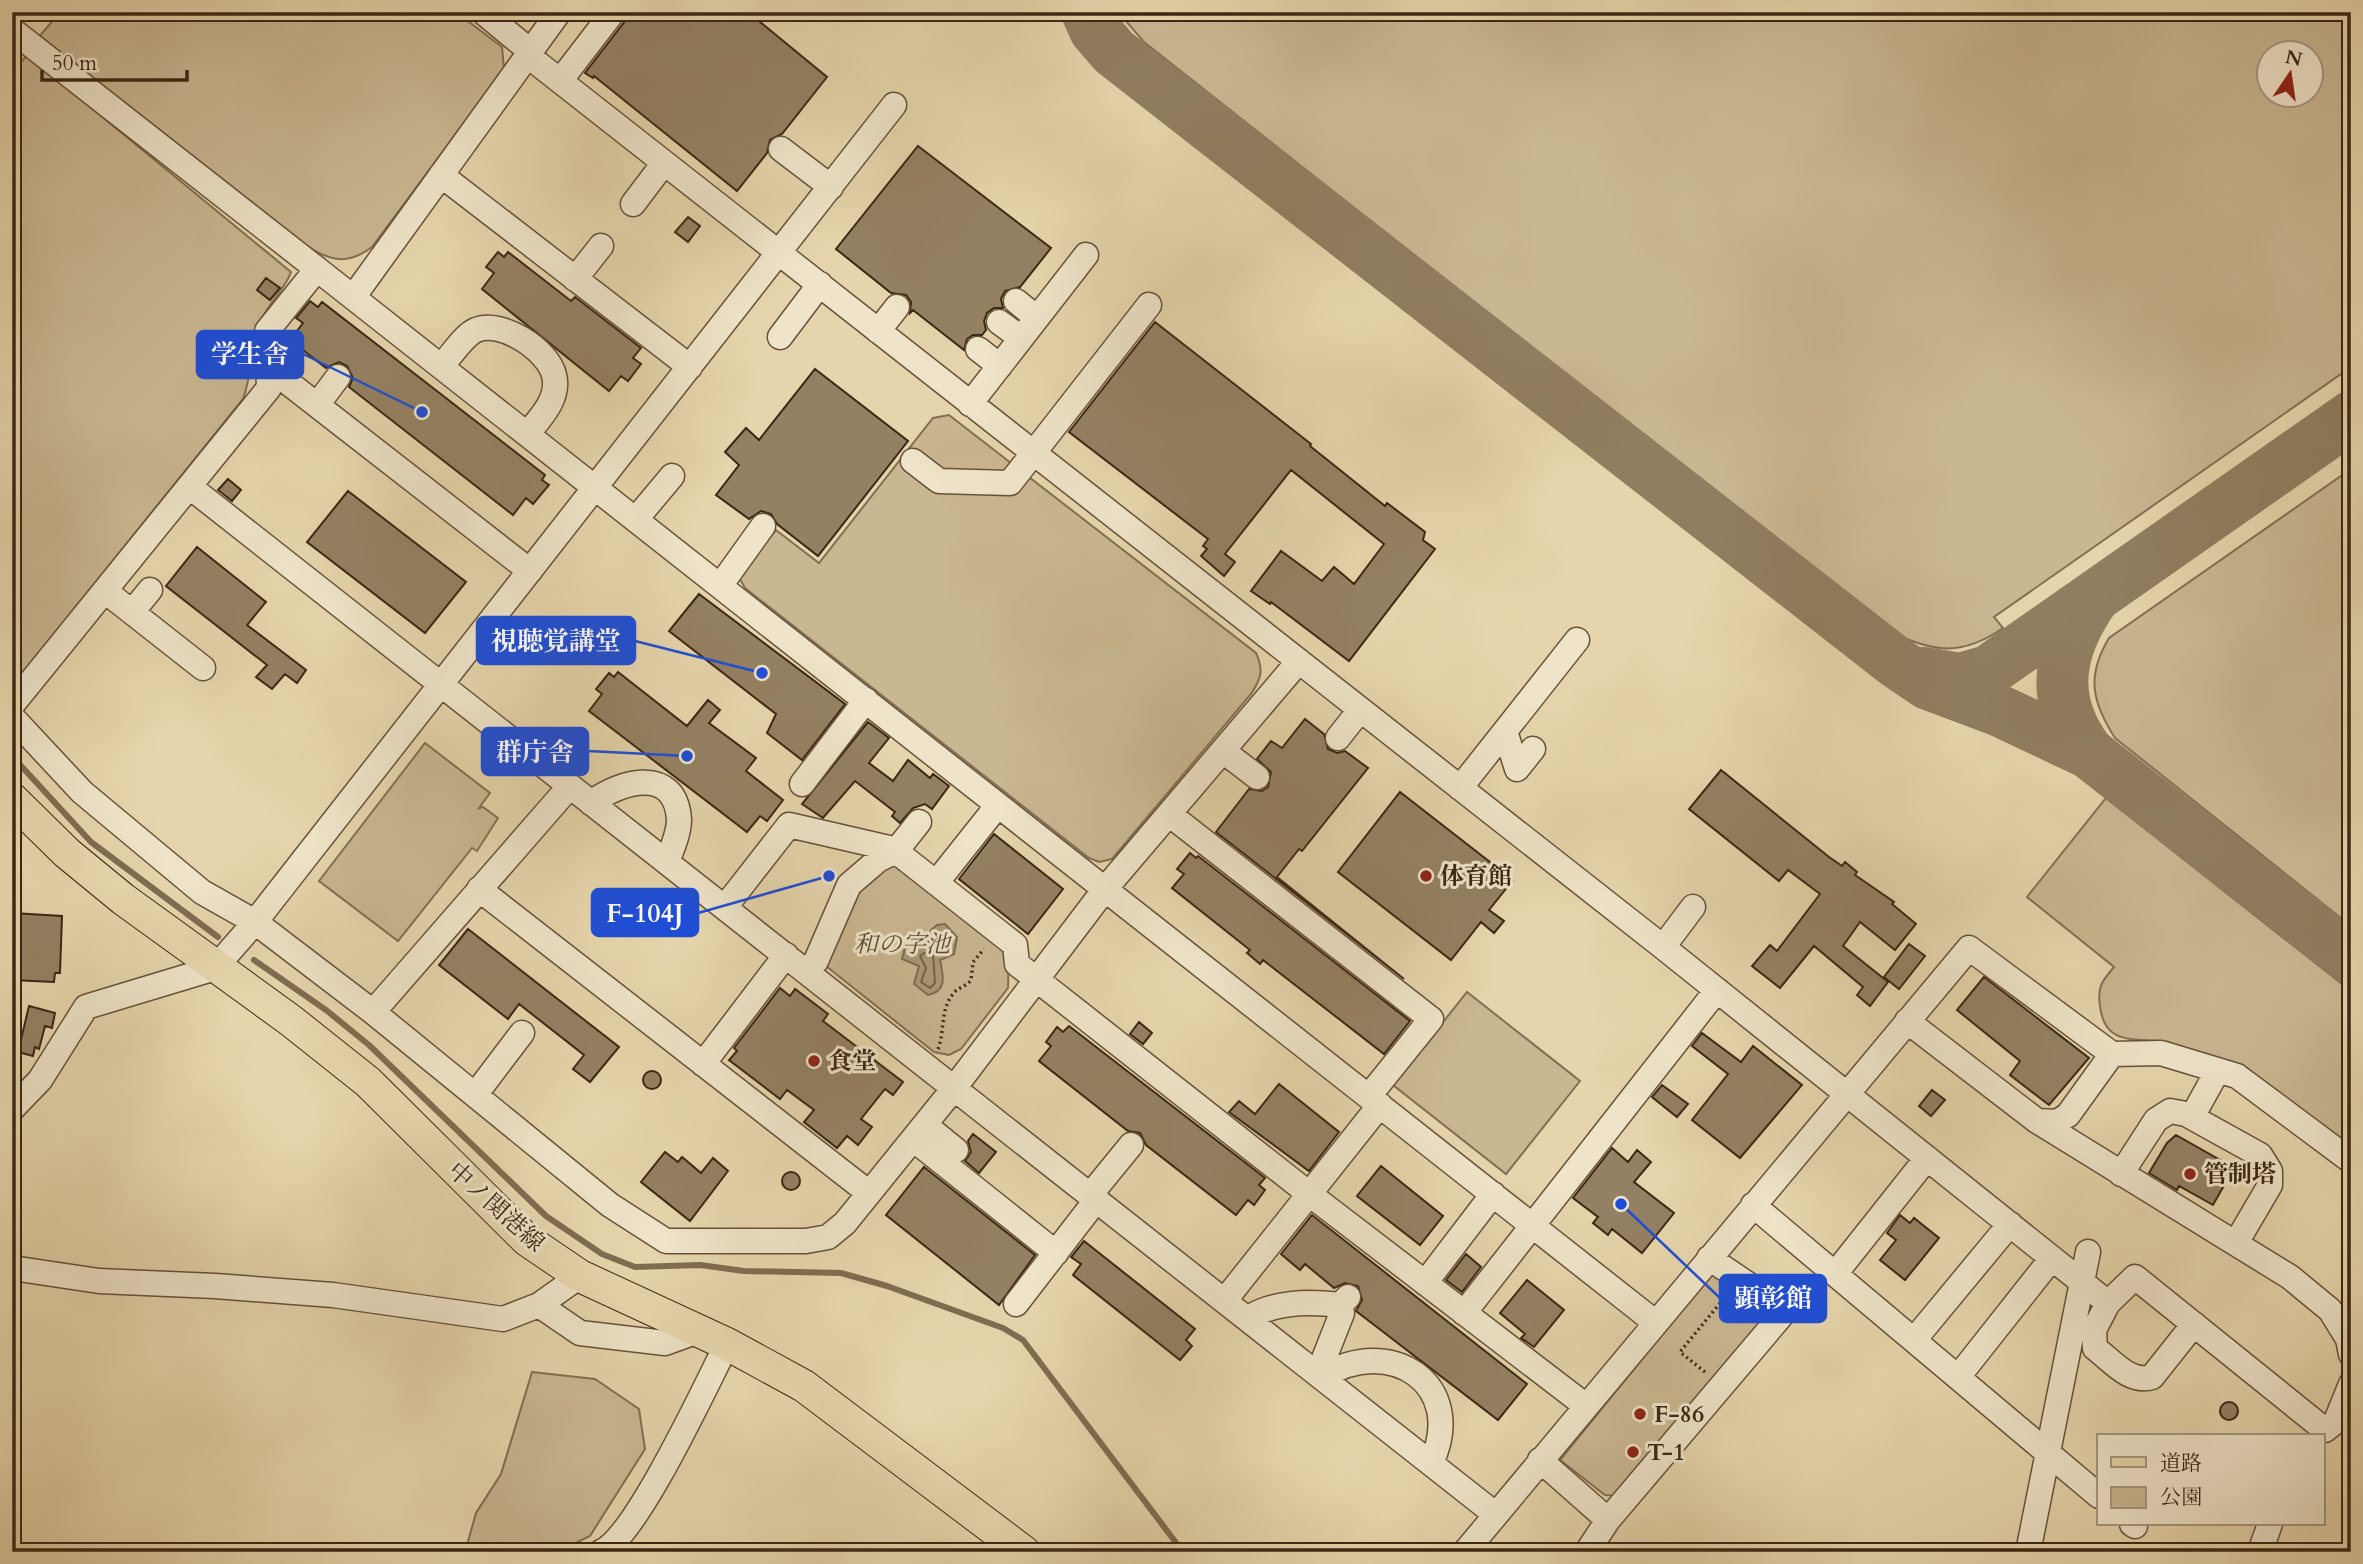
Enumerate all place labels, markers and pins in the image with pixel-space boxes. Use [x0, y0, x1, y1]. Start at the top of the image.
callout: 学生舎 [197, 331, 303, 378]
callout: 視聴覚講堂 [477, 617, 635, 664]
callout: 群庁舎 [482, 728, 588, 775]
place label: 体育館 [1440, 860, 1512, 893]
marker: 体育館 [1418, 868, 1434, 884]
callout: F-104J [592, 889, 698, 936]
place label: 食堂 [828, 1045, 876, 1078]
marker: 食堂 [806, 1053, 822, 1069]
place label: 管制塔 [2204, 1158, 2276, 1191]
marker: 管制塔 [2182, 1166, 2198, 1182]
callout: 顕彰館 [1720, 1275, 1826, 1322]
place label: F-86 [1654, 1398, 1704, 1431]
marker: F-86 [1632, 1406, 1648, 1422]
place label: T-1 [1647, 1436, 1685, 1469]
marker: T-1 [1625, 1444, 1641, 1460]

